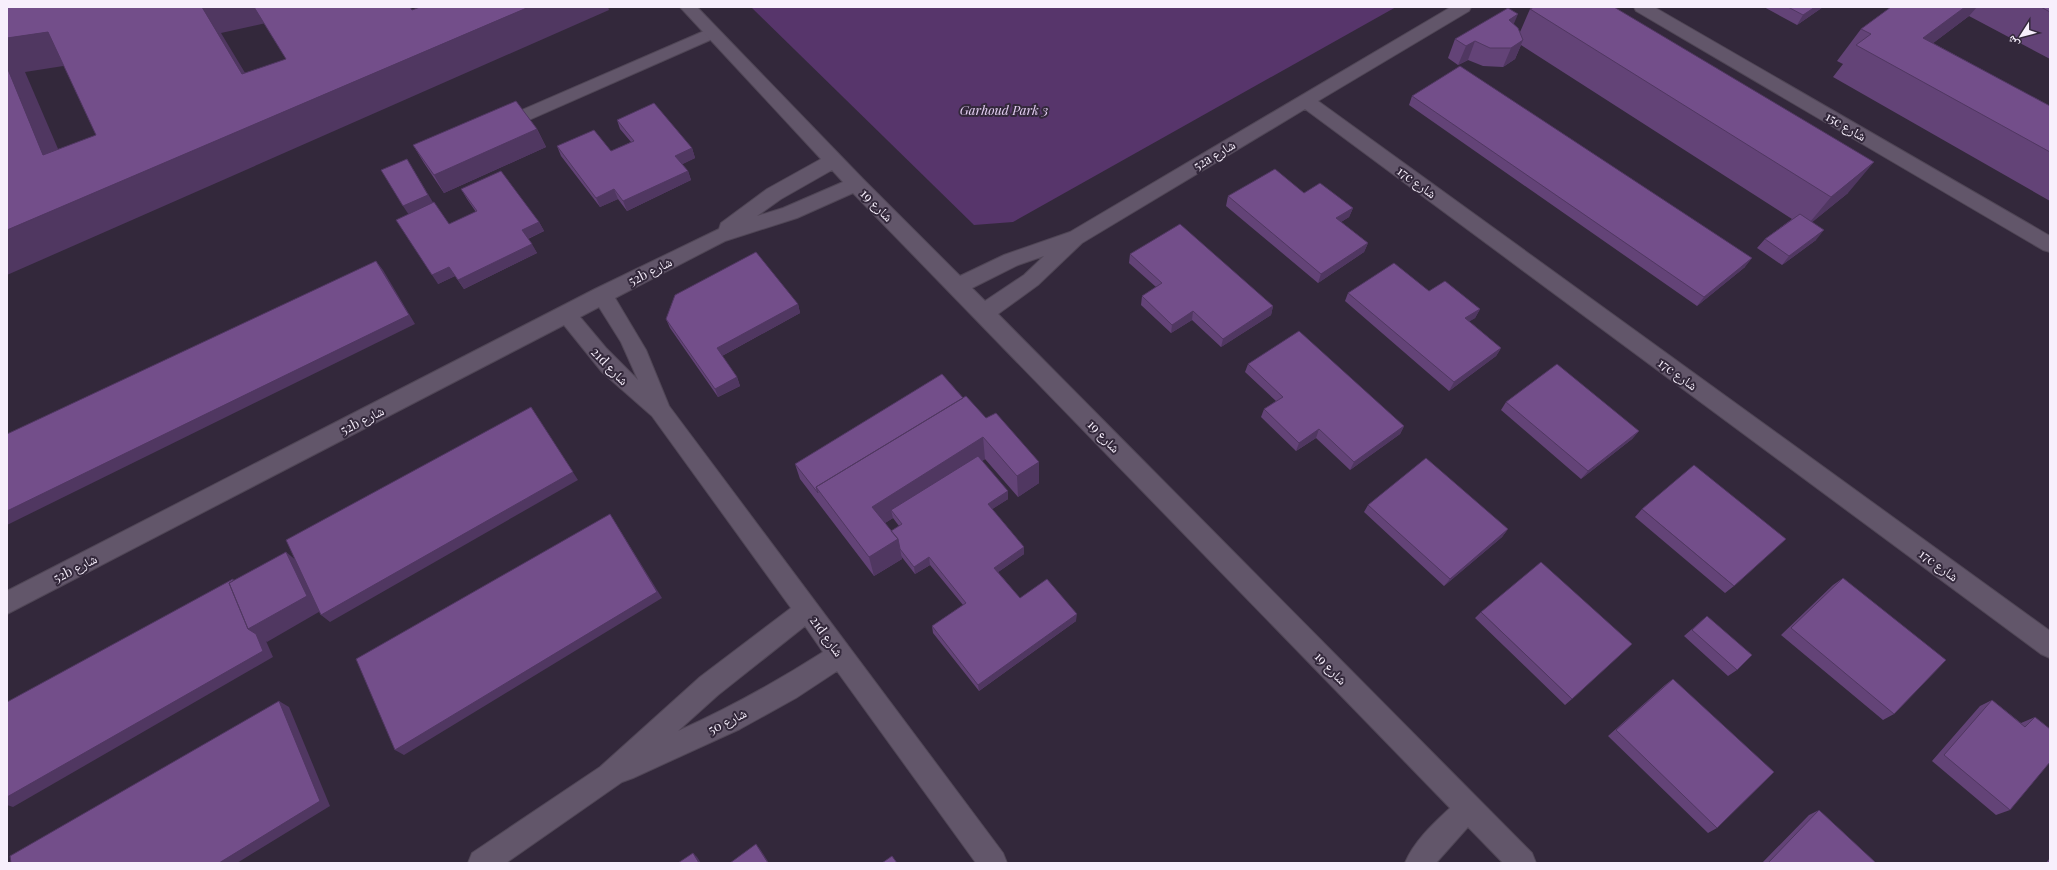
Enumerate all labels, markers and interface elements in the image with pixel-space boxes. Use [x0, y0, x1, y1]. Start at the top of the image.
north arrow [2001, 16, 2041, 56]
text: ش [2003, 32, 2023, 51]
park label: Garhoud Park 3 [960, 101, 1048, 118]
street label: 15c شارع [1822, 107, 1870, 146]
street label: 52a شارع [1190, 135, 1239, 175]
street label: 17c شارع [1393, 162, 1440, 203]
street label: شارع 19 [856, 185, 897, 226]
street label: 52b شارع [625, 252, 675, 291]
street label: 21d شارع [587, 343, 633, 390]
street label: 17c شارع [1654, 354, 1701, 395]
street label: 52b شارع [337, 401, 387, 440]
street label: شارع 19 [1083, 416, 1124, 457]
street label: 17c شارع [1915, 545, 1962, 586]
street label: 52b شارع [50, 549, 100, 588]
street label: 21d شارع [805, 612, 848, 661]
street label: شارع 19 [1310, 648, 1351, 689]
street label: شارع 50 [705, 704, 750, 739]

